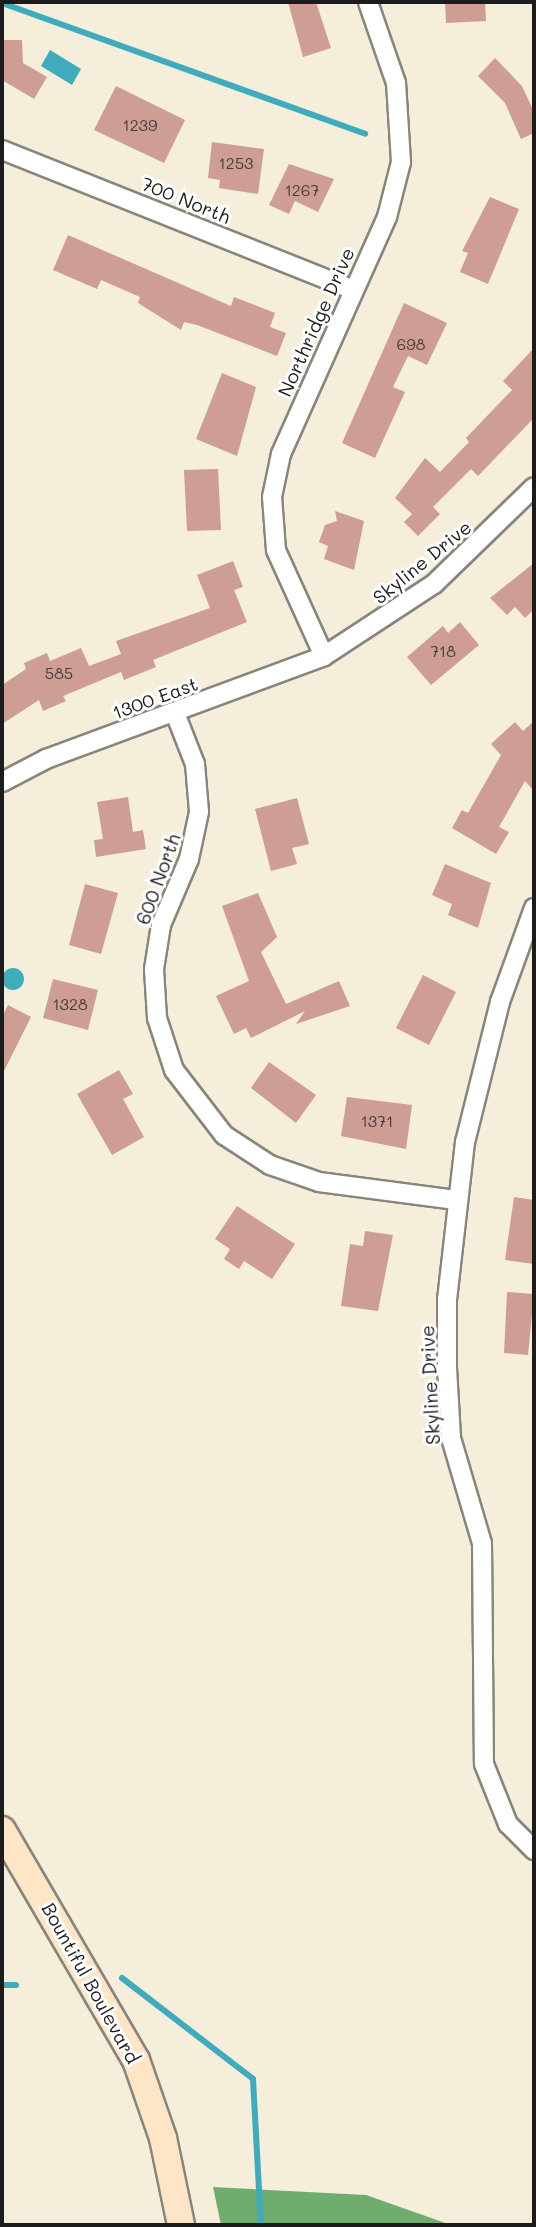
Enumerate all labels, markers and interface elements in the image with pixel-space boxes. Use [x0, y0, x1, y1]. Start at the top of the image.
house number: 1239 [123, 115, 157, 135]
house number: 1253 [219, 153, 253, 173]
street label: 700 North [138, 172, 234, 228]
house number: 1267 [285, 180, 319, 200]
street label: Northridge Drive [273, 244, 359, 400]
house number: 698 [397, 334, 425, 354]
street label: Skyline Drive [368, 515, 476, 609]
house number: 718 [430, 641, 456, 661]
house number: 585 [45, 663, 73, 683]
street label: 1300 East [109, 672, 201, 724]
street label: 600 North [131, 831, 185, 927]
house number: 1328 [52, 994, 88, 1014]
house number: 1371 [361, 1111, 393, 1131]
street label: Skyline Drive [415, 1325, 445, 1445]
street label: Bountiful Boulevard [37, 1899, 145, 2067]

